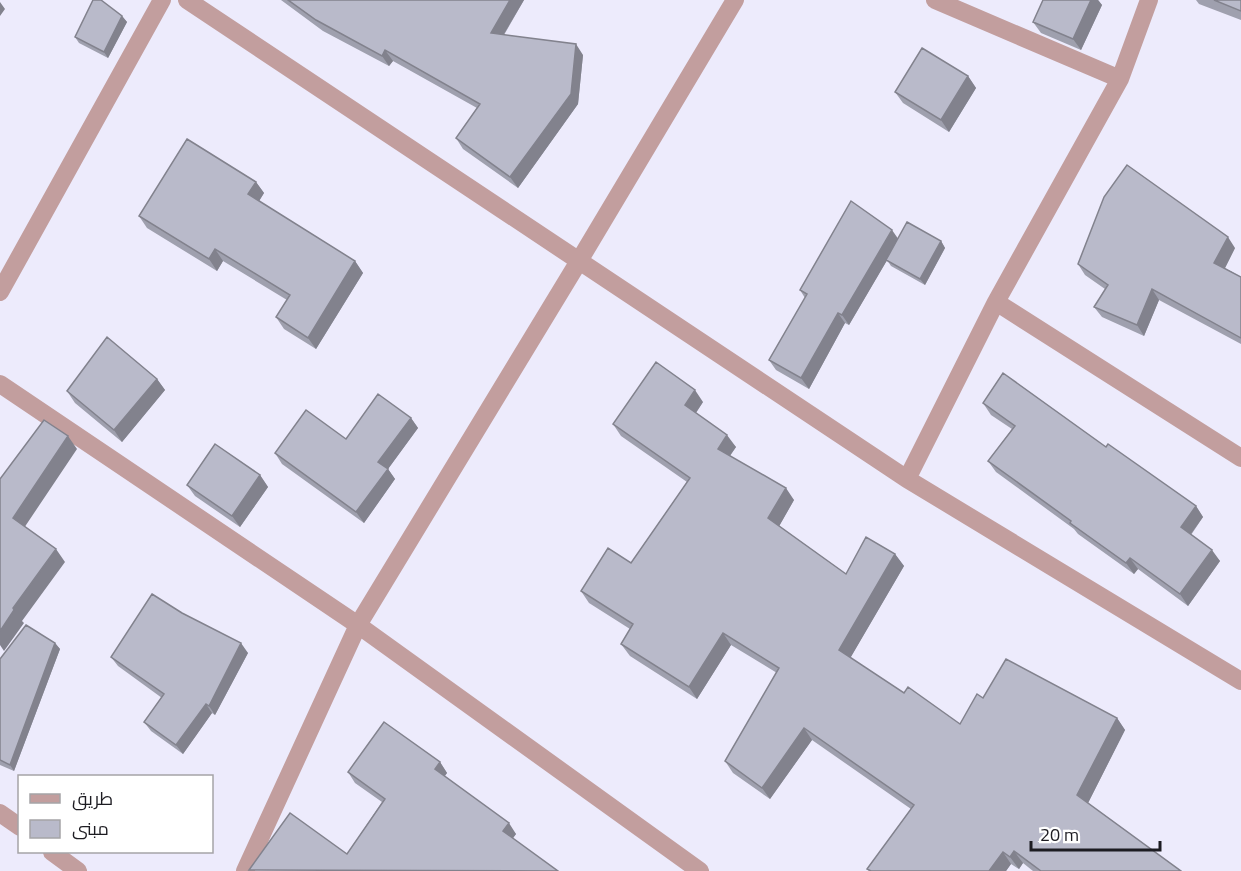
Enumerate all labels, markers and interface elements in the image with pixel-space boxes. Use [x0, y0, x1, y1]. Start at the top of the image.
legend [18, 775, 213, 853]
text: طريق [72, 785, 113, 812]
scale bar [1031, 814, 1160, 852]
text: مبنى [72, 815, 109, 842]
text: 20 m [1040, 821, 1079, 848]

